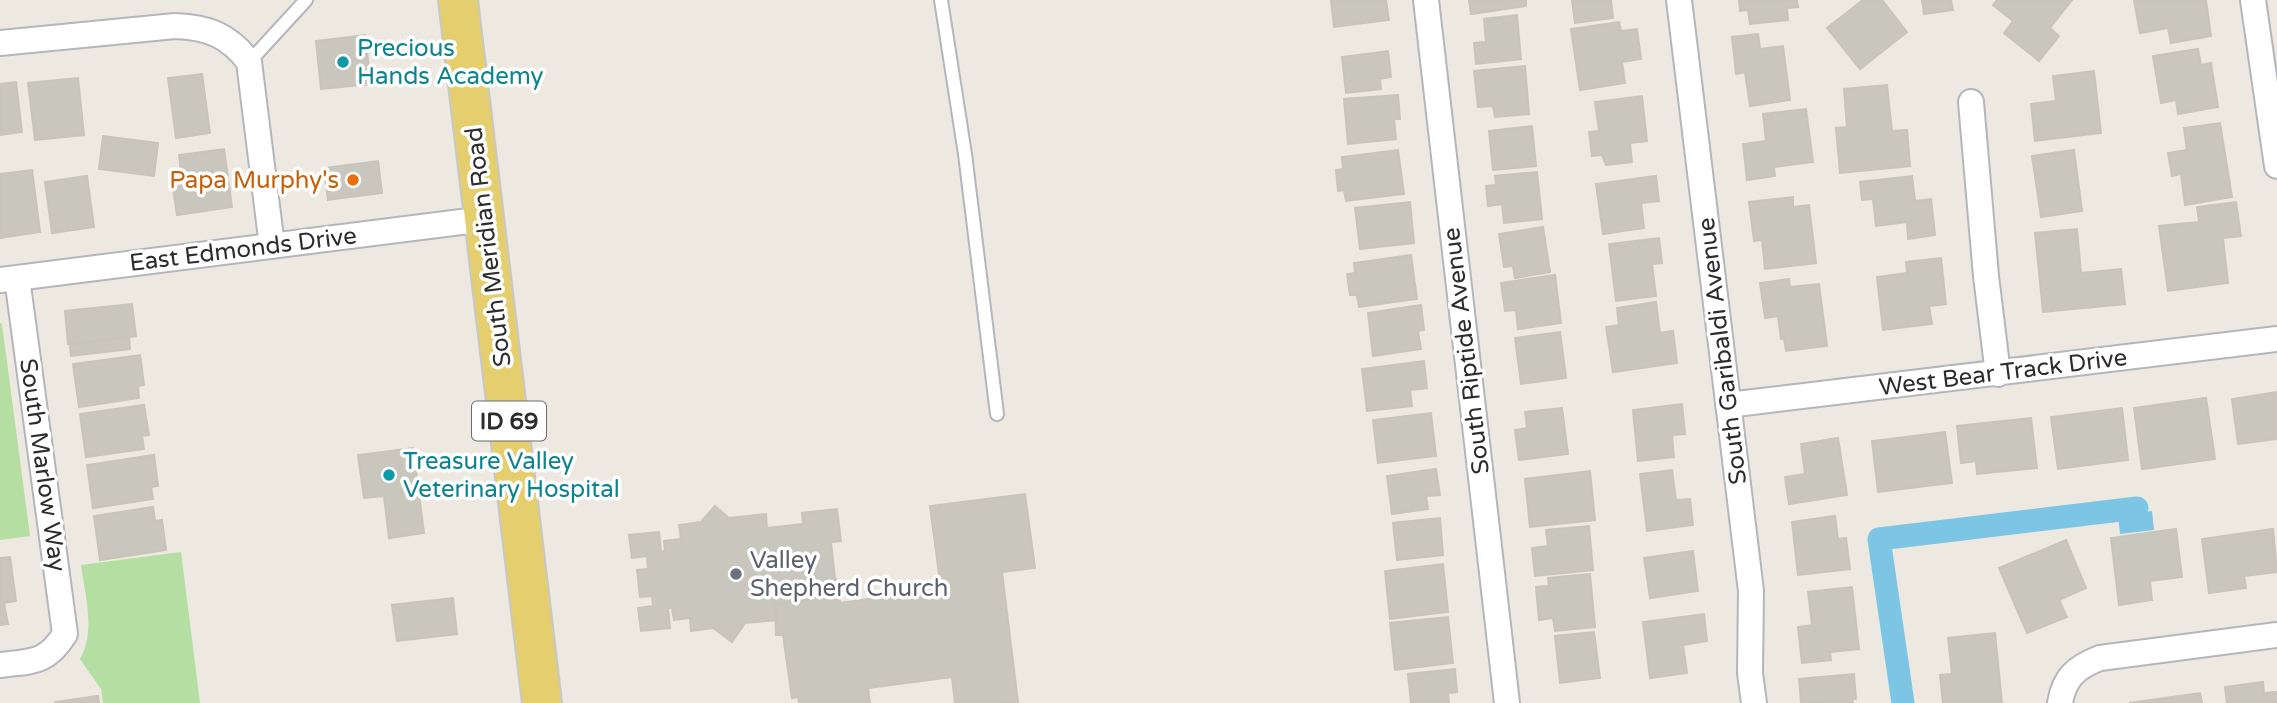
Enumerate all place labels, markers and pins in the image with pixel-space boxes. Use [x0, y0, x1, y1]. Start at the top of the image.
place label: Precious Hands Academy [357, 34, 544, 91]
marker: Precious Hands Academy [335, 54, 351, 70]
place label: Papa Murphy's [169, 166, 339, 195]
marker: Papa Murphy's [345, 172, 361, 188]
place label: Treasure Valley Veterinary Hospital [403, 447, 620, 504]
marker: Treasure Valley Veterinary Hospital [381, 467, 397, 483]
place label: Valley Shepherd Church [750, 546, 948, 603]
marker: Valley Shepherd Church [728, 566, 744, 582]

